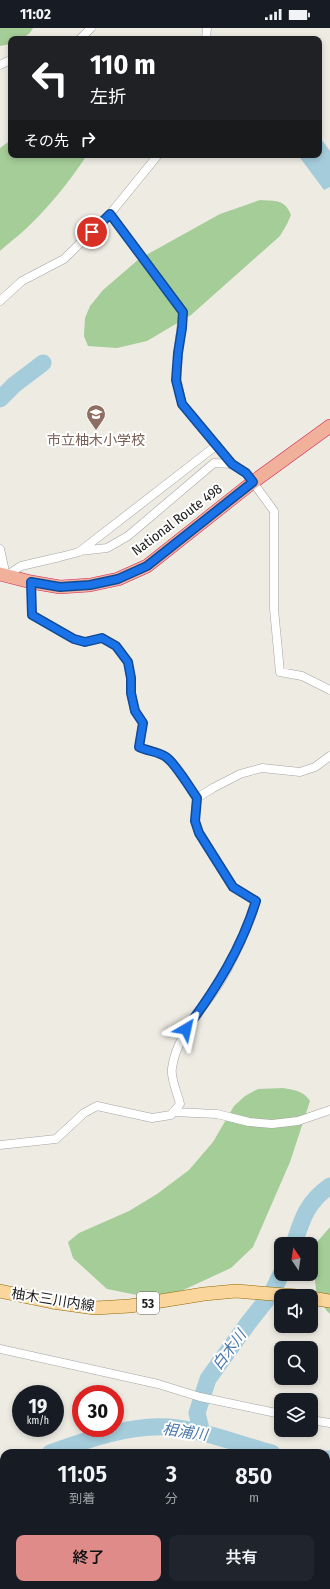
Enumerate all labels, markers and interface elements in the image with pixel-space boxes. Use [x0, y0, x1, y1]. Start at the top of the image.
text: 11:02 [20, 5, 51, 23]
text: 110 m [90, 48, 156, 81]
icon: left [24, 52, 76, 104]
text: 左折 [90, 86, 126, 108]
icon: right [77, 128, 99, 150]
text: その先 [24, 132, 69, 150]
pin [75, 215, 109, 249]
icon: arrive [81, 221, 103, 243]
school or university icon: 市立柚木小学校 [85, 403, 107, 431]
place label: 市立柚木小学校 [47, 432, 145, 449]
street label: National Route 498 [128, 480, 226, 560]
position arrow [165, 1008, 207, 1050]
north arrow [274, 1237, 318, 1281]
map controls [274, 1237, 318, 1437]
street label: 柚木三川内線 [10, 1285, 96, 1315]
button: sound [274, 1289, 318, 1333]
road number: 53 [137, 1292, 159, 1314]
water label: 白木川 [208, 1325, 251, 1373]
button: search [274, 1341, 318, 1385]
speed limit sign: 30 [72, 1385, 124, 1437]
button: layers [274, 1393, 318, 1437]
text: 19 [29, 1394, 47, 1418]
text: km/h [27, 1415, 49, 1427]
water label: 相浦川 [161, 1420, 211, 1444]
text: 11:05 [58, 1460, 107, 1488]
text: 3 [166, 1460, 177, 1488]
text: 850 [235, 1462, 272, 1490]
text: m [249, 1490, 259, 1505]
text: 到着 [69, 1491, 95, 1506]
text: 分 [165, 1491, 178, 1506]
button: 終了 [16, 1535, 161, 1581]
button: 共有 [169, 1535, 314, 1581]

